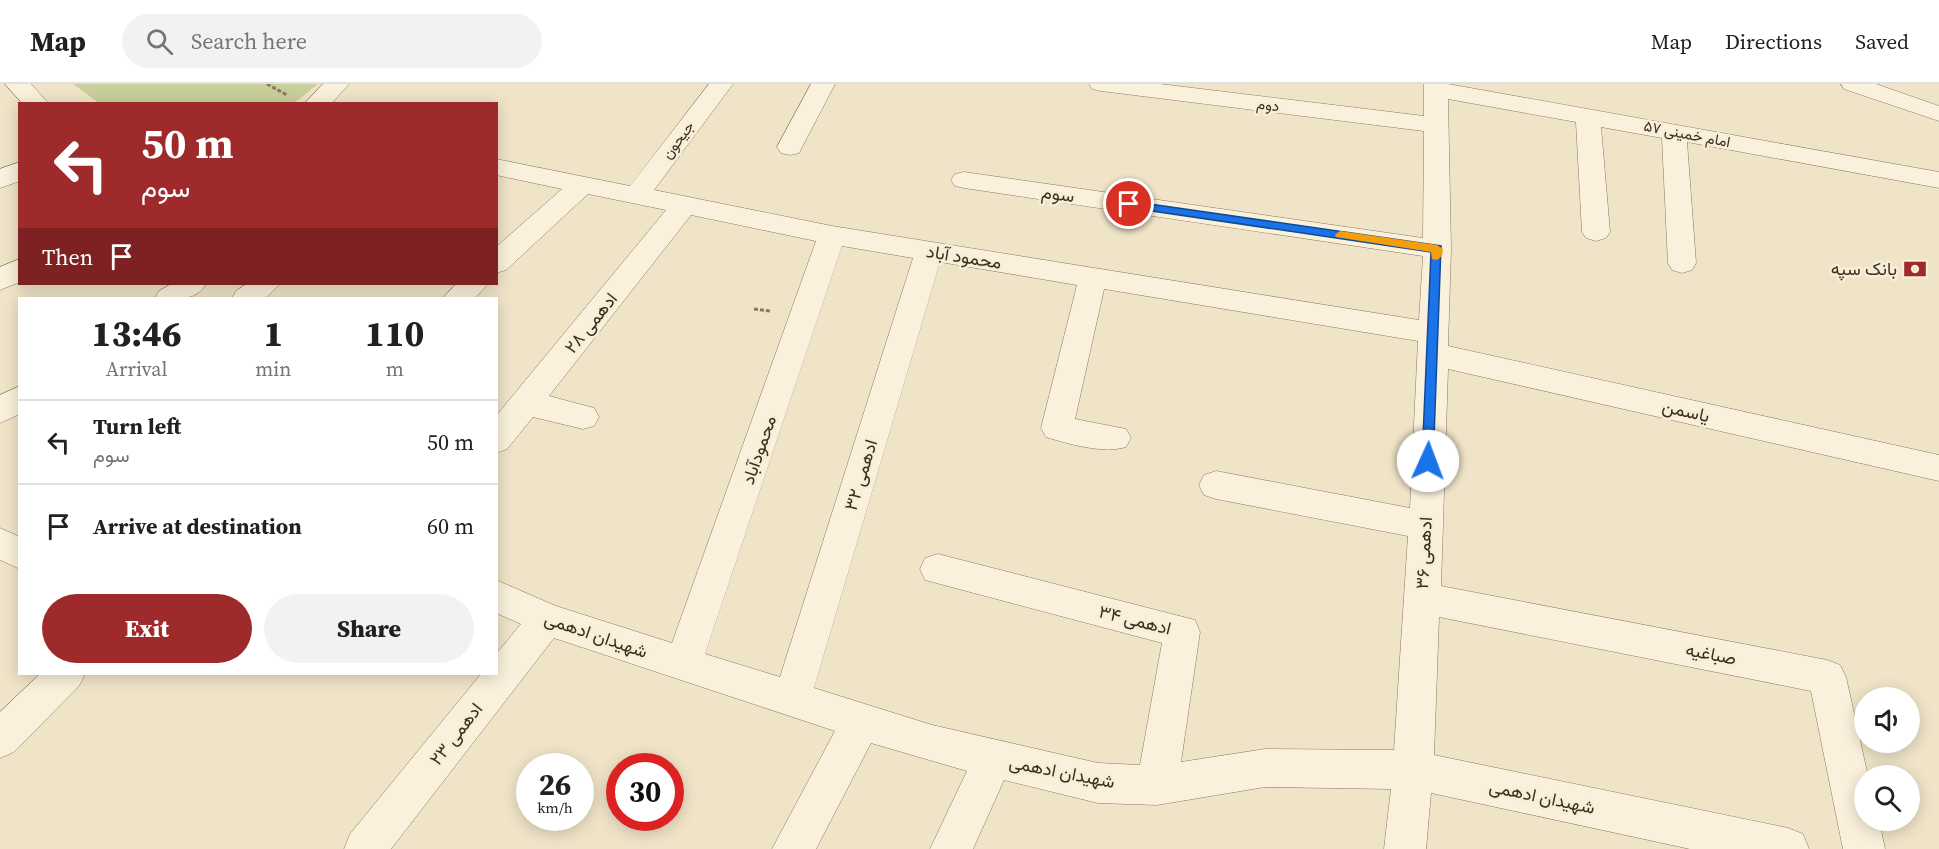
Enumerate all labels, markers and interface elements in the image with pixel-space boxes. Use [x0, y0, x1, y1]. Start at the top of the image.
search box [122, 14, 542, 68]
text: Map [30, 22, 86, 60]
icon: search [143, 25, 176, 58]
text: Search here [191, 26, 307, 56]
text: Map [1651, 27, 1692, 56]
text: Directions [1725, 27, 1822, 56]
text: Saved [1855, 27, 1909, 56]
street label: دوم [1255, 93, 1281, 116]
text: 50 m [141, 114, 234, 172]
street label: امام خمینی ۵۷ [1642, 115, 1732, 152]
street label: جیحون [656, 116, 699, 163]
icon: left [42, 126, 120, 204]
text: سوم [141, 169, 190, 206]
pin [1103, 178, 1154, 229]
street label: سوم [1040, 179, 1076, 208]
icon: arrive [1112, 187, 1145, 220]
street label: محمود آباد [925, 238, 1003, 275]
icon: arrive [105, 240, 138, 273]
text: Then [42, 242, 93, 272]
place label: بانک سپه [1831, 256, 1897, 281]
bank icon: بانک سپه [1902, 256, 1928, 282]
street label: ادهمی ۲۸ [558, 287, 623, 358]
text: 13:46 [92, 309, 182, 358]
text: 1 [263, 309, 283, 358]
text: 110 [365, 309, 424, 358]
text: Arrival [106, 355, 168, 383]
text: min [255, 355, 291, 383]
text: m [386, 355, 404, 383]
street label: یاسمن [1660, 393, 1712, 428]
text: Turn left [93, 411, 181, 441]
street label: محمودآباد [735, 412, 782, 488]
icon: left [42, 426, 75, 459]
text: 50 m [427, 427, 474, 457]
position arrow [1396, 429, 1460, 493]
street label: ادهمی ۳۲ [838, 436, 883, 513]
text: سوم [93, 441, 130, 469]
icon: arrive [42, 510, 75, 543]
text: Arrive at destination [93, 511, 302, 541]
text: 60 m [427, 511, 474, 541]
street label: ادهمی ۳۶ [1409, 516, 1438, 590]
button: Exit [42, 594, 252, 663]
button: Share [264, 594, 474, 663]
street label: ادهمی ۳۴ [1096, 598, 1174, 641]
street label: شهیدان ادهمی [541, 605, 651, 664]
street label: صباغیه [1684, 636, 1739, 671]
map controls [1854, 687, 1920, 831]
button: sound [1854, 687, 1920, 753]
street label: ادهمی ۲۳ [423, 697, 488, 770]
street label: شهیدان ادهمی [1007, 749, 1117, 794]
speed limit sign: 30 [606, 753, 684, 831]
text: 26 [539, 764, 571, 805]
button: search [1854, 765, 1920, 831]
street label: شهیدان ادهمی [1487, 773, 1597, 820]
text: km/h [537, 797, 573, 818]

